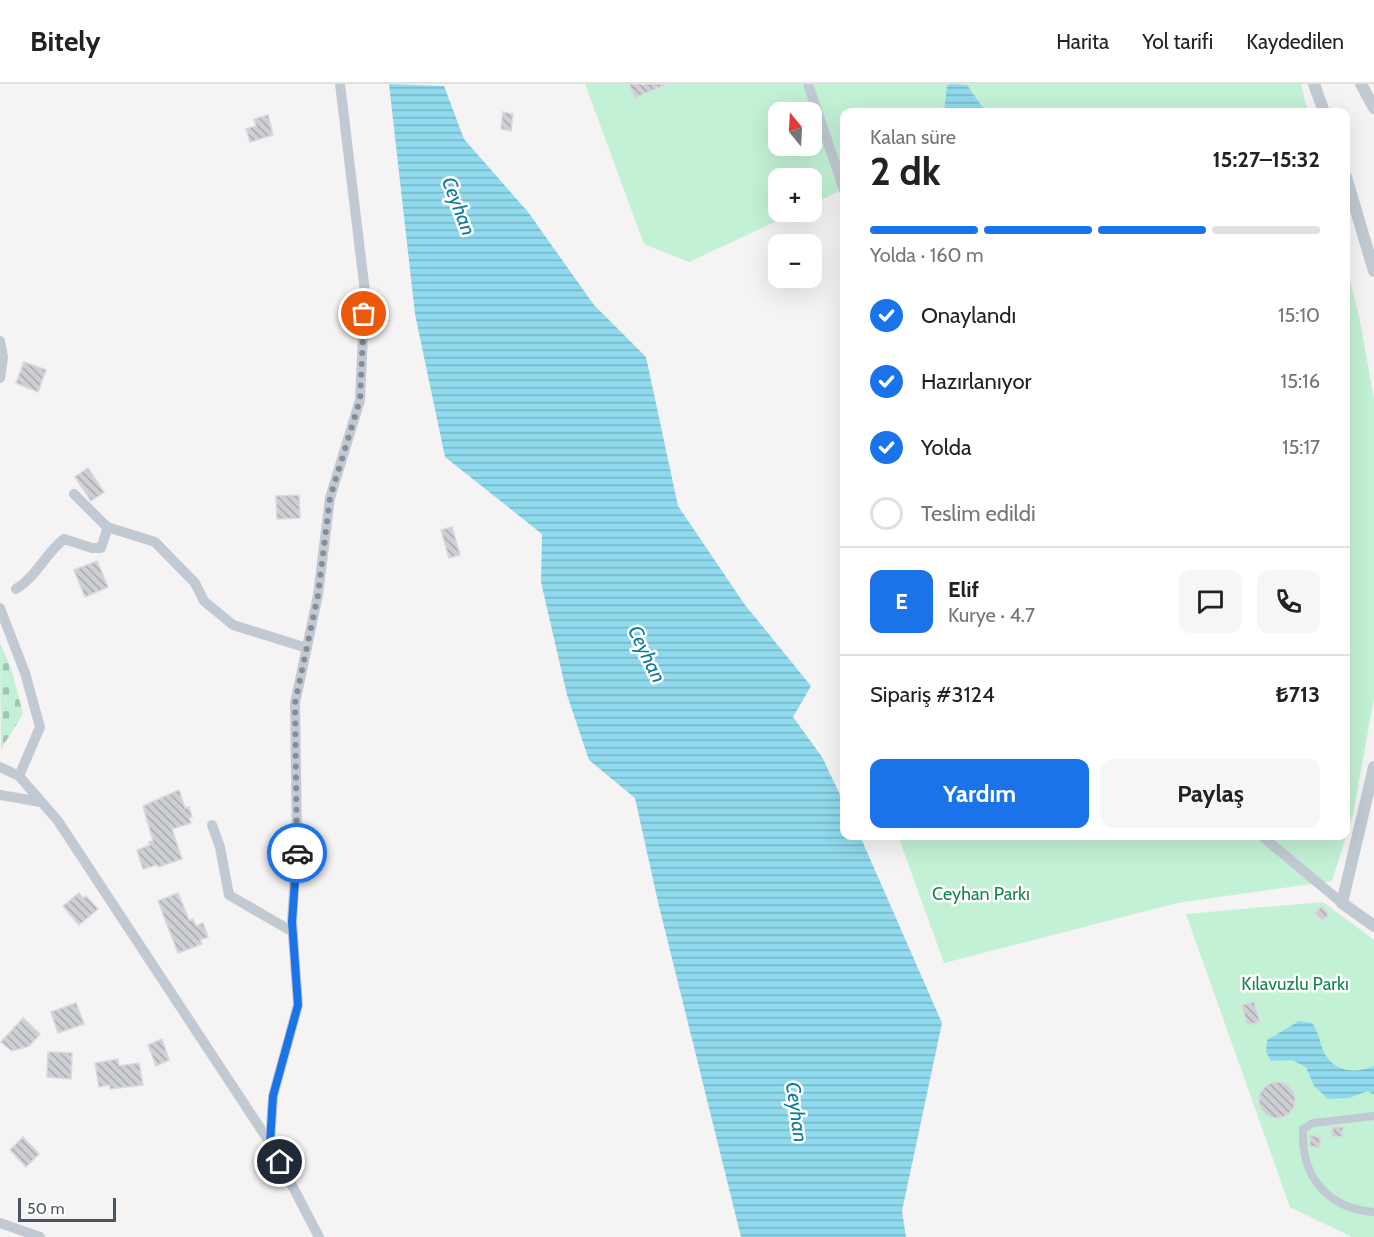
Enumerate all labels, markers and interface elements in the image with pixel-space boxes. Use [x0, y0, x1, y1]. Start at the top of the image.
text: Bitely [30, 24, 101, 58]
text: Harita [1056, 29, 1109, 54]
text: Yol tarifi [1142, 29, 1213, 54]
text: Kaydedilen [1246, 29, 1344, 54]
north arrow [768, 102, 822, 156]
map controls [768, 102, 822, 288]
text: Kalan süre [870, 125, 956, 149]
text: 15:27–15:32 [1212, 146, 1320, 173]
text: 2 dk [870, 147, 941, 195]
button: + [768, 168, 822, 222]
water label: Ceyhan [437, 173, 481, 239]
button: − [768, 234, 822, 288]
text: Yolda · 160 m [870, 243, 984, 267]
pin [338, 288, 389, 339]
icon: bag [347, 297, 380, 330]
icon: check [870, 299, 903, 332]
text: Onaylandı [921, 302, 1016, 329]
text: 15:10 [1278, 303, 1320, 327]
icon: check [870, 365, 903, 398]
text: Hazırlanıyor [921, 368, 1032, 395]
text: 15:16 [1281, 369, 1320, 393]
icon: check [870, 431, 903, 464]
text: Yolda [921, 434, 972, 461]
text: 15:17 [1282, 435, 1320, 459]
text: Teslim edildi [921, 500, 1036, 527]
button: chat [1179, 570, 1242, 633]
button: phone [1257, 570, 1320, 633]
text: Elif [948, 576, 979, 603]
text: E [895, 588, 908, 615]
text: Kurye · 4.7 [948, 603, 1035, 627]
water label: Ceyhan [623, 622, 671, 686]
text: Sipariş #3124 [870, 681, 995, 708]
text: ₺713 [1276, 681, 1320, 708]
button: Yardım [870, 759, 1089, 828]
button: Paylaş [1101, 759, 1320, 828]
courier [267, 823, 327, 883]
icon: car [281, 837, 314, 870]
park label: Ceyhan Parkı [932, 883, 1030, 905]
park label: Kılavuzlu Parkı [1241, 973, 1349, 995]
water label: Ceyhan [781, 1080, 813, 1144]
pin [254, 1136, 305, 1187]
icon: home [263, 1145, 296, 1178]
scale bar [18, 1195, 116, 1222]
text: 50 m [27, 1199, 64, 1218]

